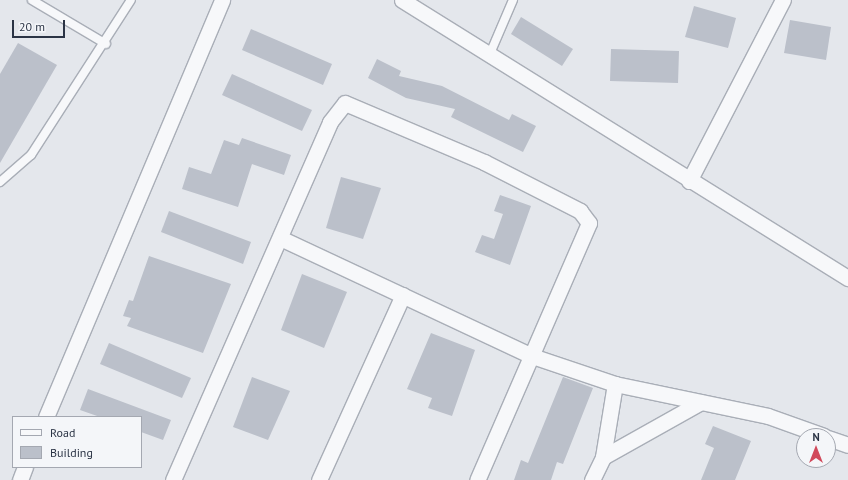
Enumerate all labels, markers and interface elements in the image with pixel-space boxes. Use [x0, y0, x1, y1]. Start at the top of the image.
scale bar [14, 12, 67, 38]
text: 20 m [19, 19, 45, 34]
legend [12, 416, 142, 468]
text: Road [50, 425, 75, 440]
north arrow [796, 428, 836, 468]
text: N [812, 430, 820, 444]
text: Building [50, 445, 93, 460]

